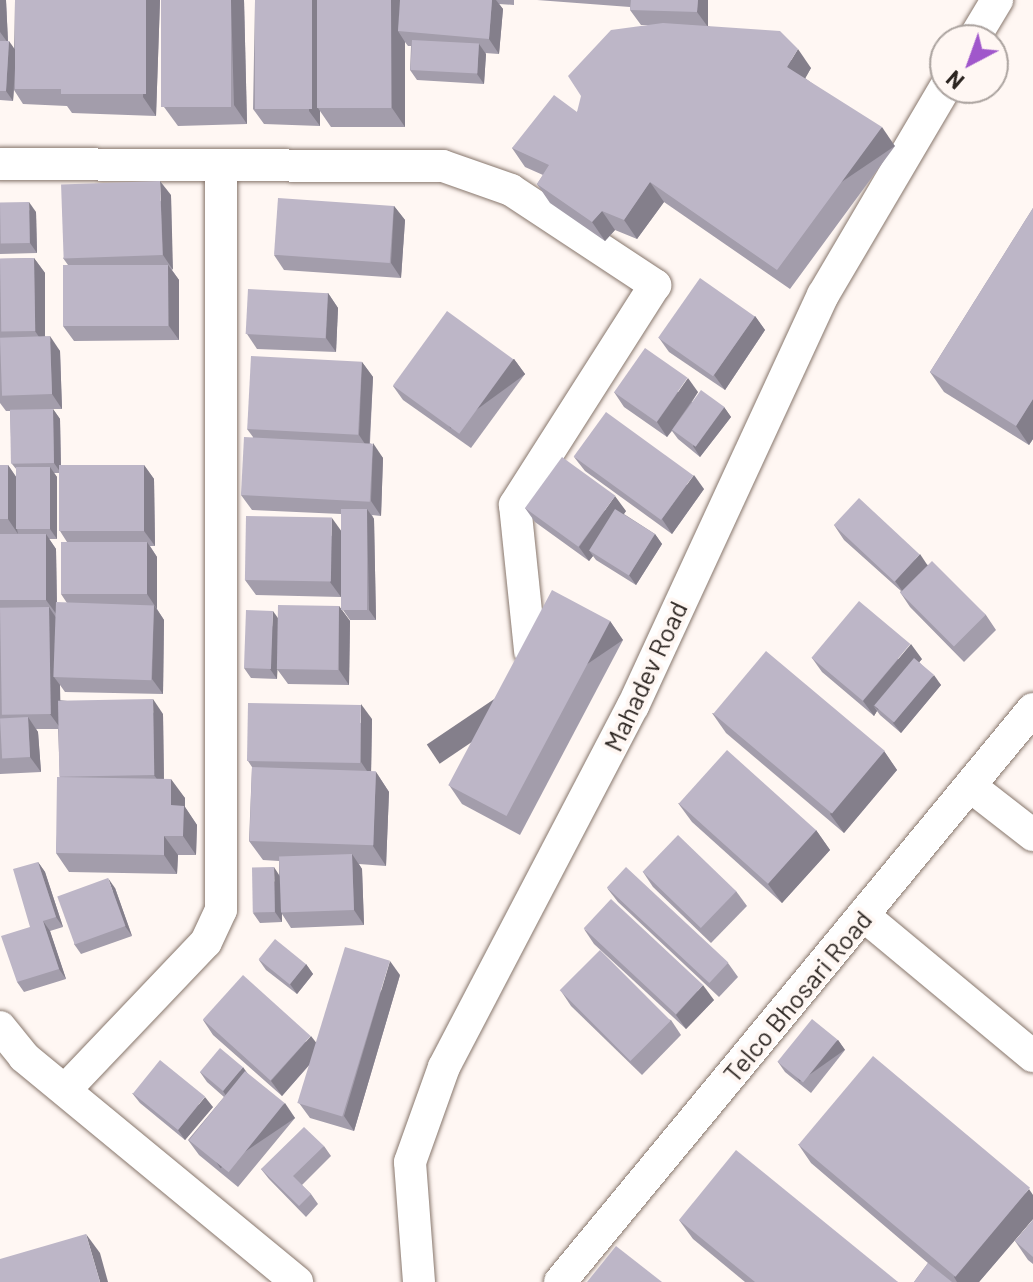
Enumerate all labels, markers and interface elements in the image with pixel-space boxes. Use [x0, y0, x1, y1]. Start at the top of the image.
north arrow [929, 24, 1009, 104]
text: N [941, 66, 969, 95]
street label: Mahadev Road [597, 596, 693, 756]
street label: Telco Bhosari Road [716, 904, 878, 1088]

